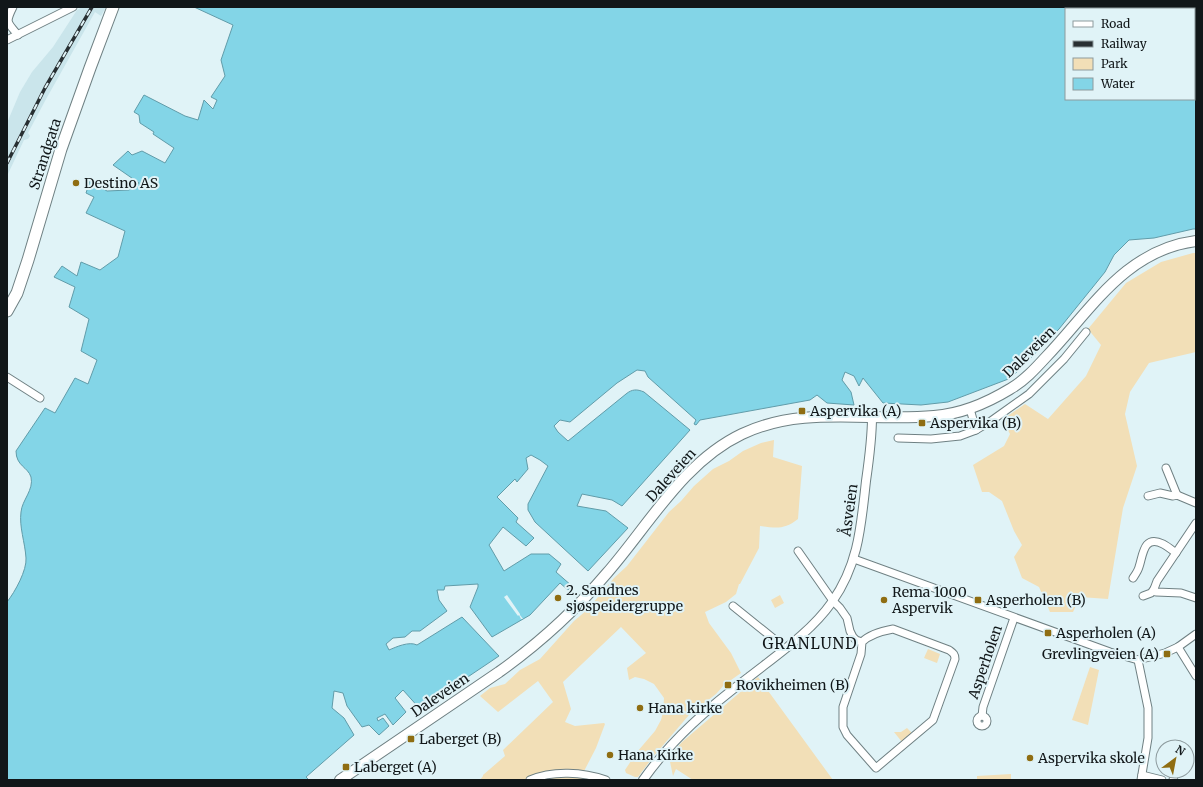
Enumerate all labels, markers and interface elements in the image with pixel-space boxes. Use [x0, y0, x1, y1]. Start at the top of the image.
legend [1065, 8, 1195, 100]
text: Road [1101, 16, 1130, 31]
text: Railway [1101, 36, 1147, 51]
text: Park [1101, 56, 1128, 71]
text: Water [1100, 76, 1136, 91]
street label: Strandgata [25, 116, 65, 192]
place label: Destino AS [84, 174, 158, 192]
marker: Destino AS [71, 178, 81, 188]
street label: Daleveien [999, 323, 1059, 381]
place label: Aspervika (A) [809, 402, 901, 420]
marker: Aspervika (A) [797, 406, 807, 416]
place label: Aspervika (B) [929, 414, 1021, 432]
marker: Aspervika (B) [917, 418, 927, 428]
street label: Daleveien [642, 444, 700, 506]
street label: Åsveien [835, 482, 862, 538]
place label: 2. Sandnes sjøspeidergruppe [566, 581, 683, 615]
place label: Rema 1000 Aspervik [891, 583, 967, 617]
place label: Asperholen (B) [985, 591, 1086, 609]
marker: 2. Sandnes sjøspeidergruppe [553, 593, 563, 603]
marker: Rema 1000 Aspervik [879, 595, 889, 605]
marker: Asperholen (B) [973, 595, 983, 605]
street label: Asperholen [964, 623, 1006, 702]
place label: Asperholen (A) [1055, 624, 1156, 642]
marker: Asperholen (A) [1043, 628, 1053, 638]
district label: GRANLUND [762, 634, 858, 653]
place label: Grevlingveien (A) [1042, 645, 1159, 663]
marker: Grevlingveien (A) [1162, 649, 1172, 659]
street label: Daleveien [408, 669, 472, 721]
place label: Rovikheimen (B) [736, 676, 849, 694]
marker: Rovikheimen (B) [723, 680, 733, 690]
place label: Hana kirke [648, 699, 722, 717]
marker: Hana kirke [635, 703, 645, 713]
place label: Laberget (B) [419, 730, 501, 748]
marker: Laberget (B) [406, 734, 416, 744]
north arrow [1155, 739, 1195, 779]
text: N [1173, 742, 1188, 759]
place label: Hana Kirke [618, 746, 693, 764]
place label: Aspervika skole [1037, 749, 1145, 767]
marker: Hana Kirke [605, 750, 615, 760]
marker: Aspervika skole [1025, 753, 1035, 763]
place label: Laberget (A) [354, 758, 437, 776]
marker: Laberget (A) [341, 762, 351, 772]

